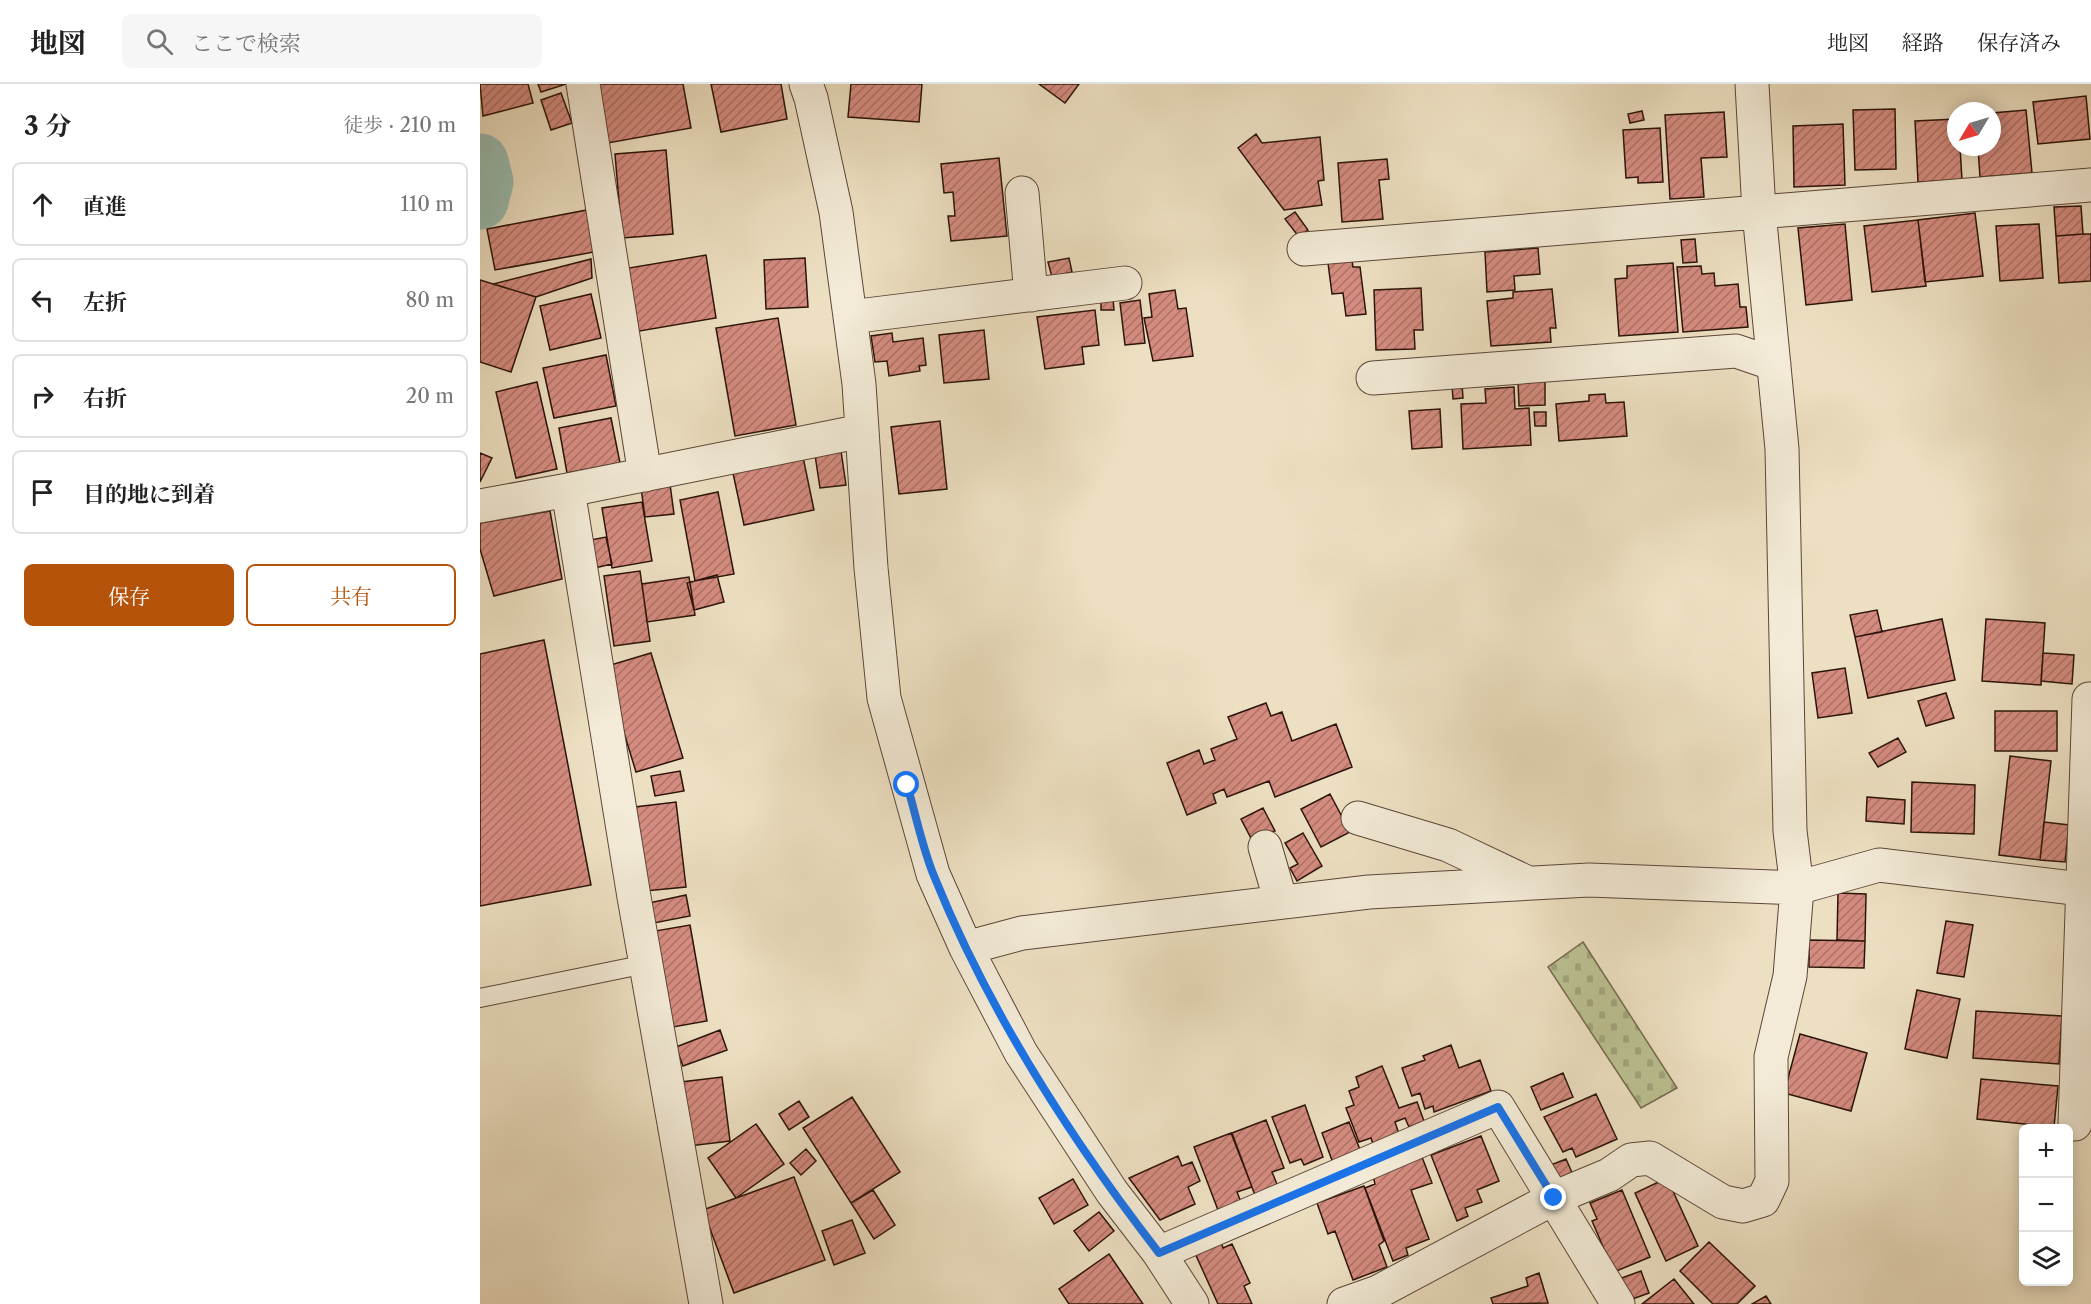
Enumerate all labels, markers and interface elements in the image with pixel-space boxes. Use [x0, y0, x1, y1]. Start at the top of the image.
search box [122, 14, 542, 68]
icon: search [143, 25, 176, 58]
text: 地図 [30, 26, 86, 60]
text: ここで検索 [191, 30, 301, 57]
text: 地図 [1827, 30, 1869, 55]
text: 経路 [1902, 30, 1944, 55]
text: 保存済み [1977, 30, 2061, 55]
north arrow [1947, 102, 2001, 156]
text: 3 分 [24, 110, 71, 142]
text: 徒歩 · 210 m [343, 113, 456, 137]
icon: ahead [26, 188, 59, 221]
text: 110 m [401, 192, 454, 216]
text: 直進 [83, 193, 127, 220]
icon: left [26, 284, 59, 317]
text: 80 m [406, 288, 454, 312]
text: 左折 [83, 289, 127, 316]
icon: right [26, 380, 59, 413]
text: 20 m [406, 384, 454, 408]
text: 右折 [83, 385, 127, 412]
icon: arrive [26, 476, 59, 509]
text: 目的地に到着 [83, 481, 215, 508]
button: 保存 [24, 564, 234, 626]
button: 共有 [246, 564, 456, 626]
route start [893, 771, 919, 797]
map controls [2019, 1124, 2073, 1286]
button: + [2019, 1124, 2073, 1178]
button: − [2019, 1178, 2073, 1232]
route end [1540, 1184, 1566, 1210]
button: layers [2019, 1232, 2073, 1286]

